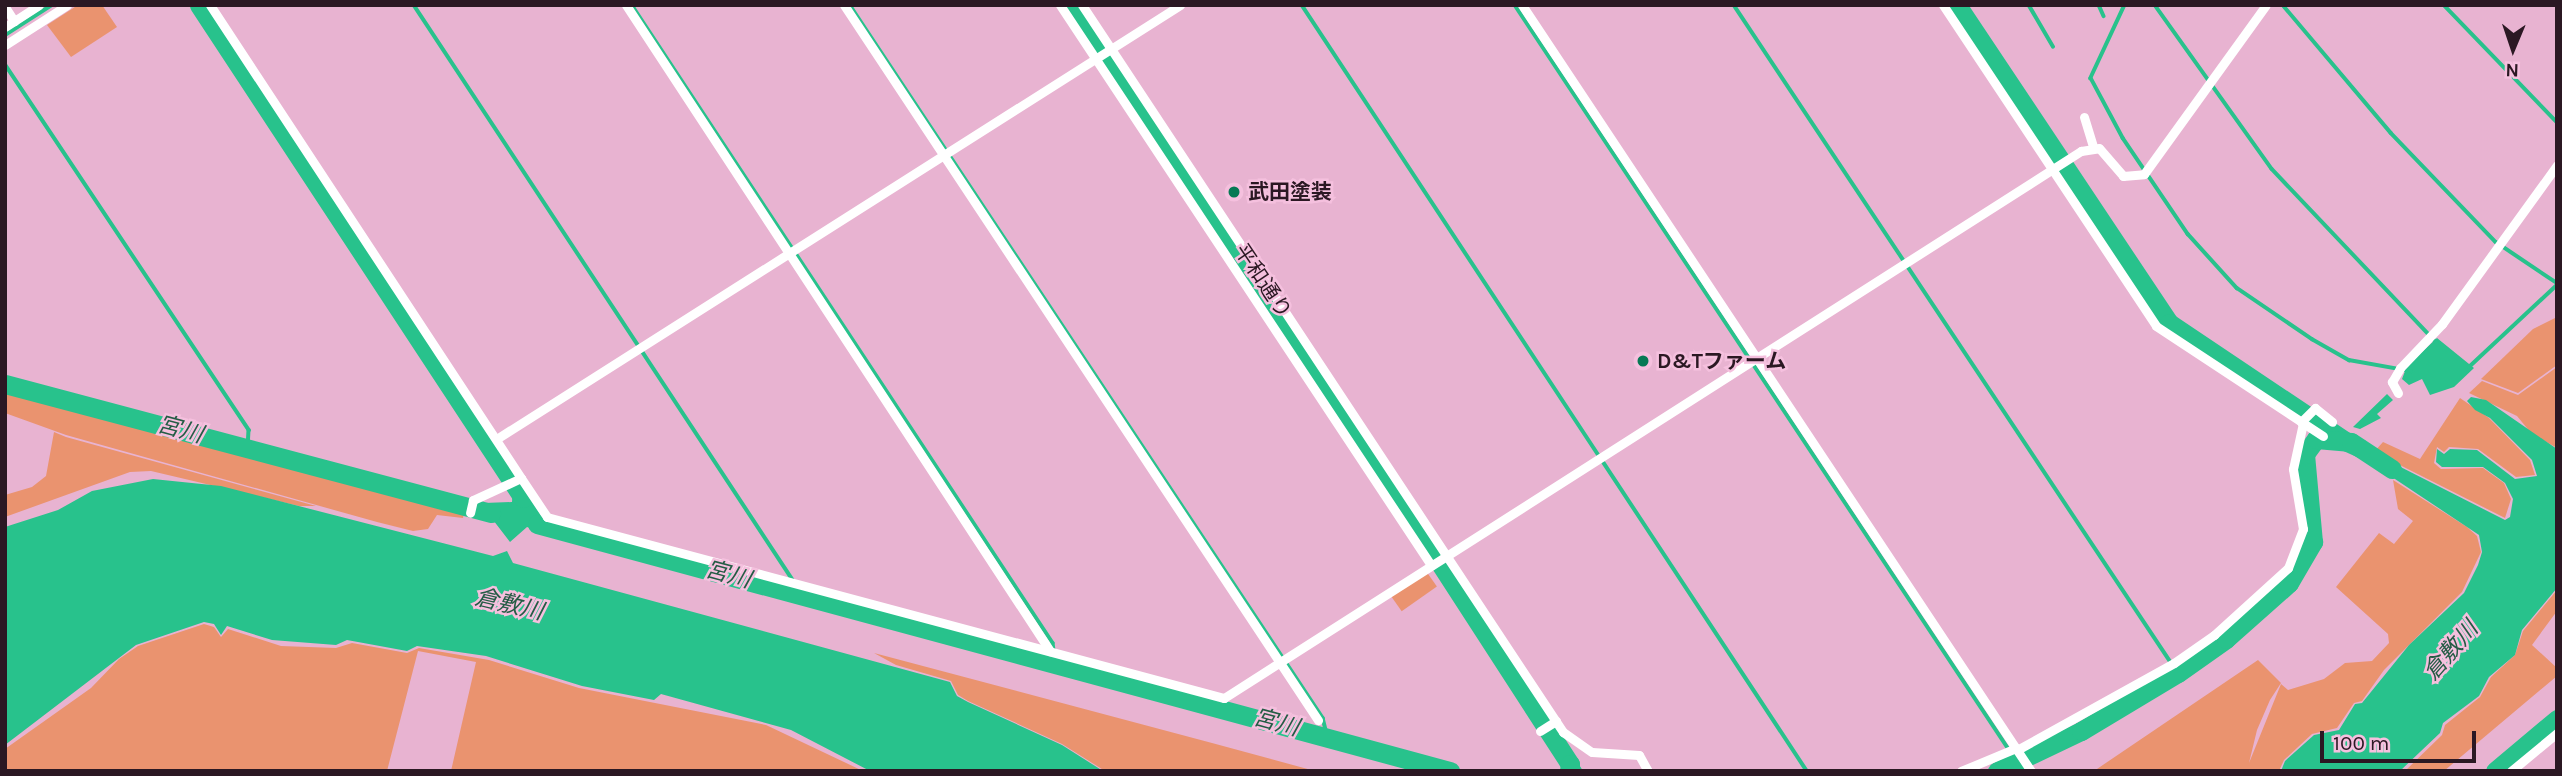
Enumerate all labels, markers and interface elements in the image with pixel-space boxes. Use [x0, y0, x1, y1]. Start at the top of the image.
north arrow [2478, 14, 2548, 84]
text: N [2505, 59, 2519, 81]
place label: 武田塗装 [1248, 179, 1332, 205]
marker: 武田塗装 [1226, 184, 1242, 200]
street label: 平和通り [1229, 239, 1297, 323]
place label: D&Tファーム [1657, 348, 1787, 374]
marker: D&Tファーム [1635, 353, 1651, 369]
water label: 宮川 [154, 411, 206, 449]
water label: 宮川 [702, 556, 754, 594]
water label: 倉敷川 [472, 584, 546, 626]
water label: 倉敷川 [2418, 616, 2484, 686]
water label: 宮川 [1250, 704, 1302, 742]
scale bar [2324, 716, 2480, 760]
text: 100 m [2333, 731, 2390, 755]

